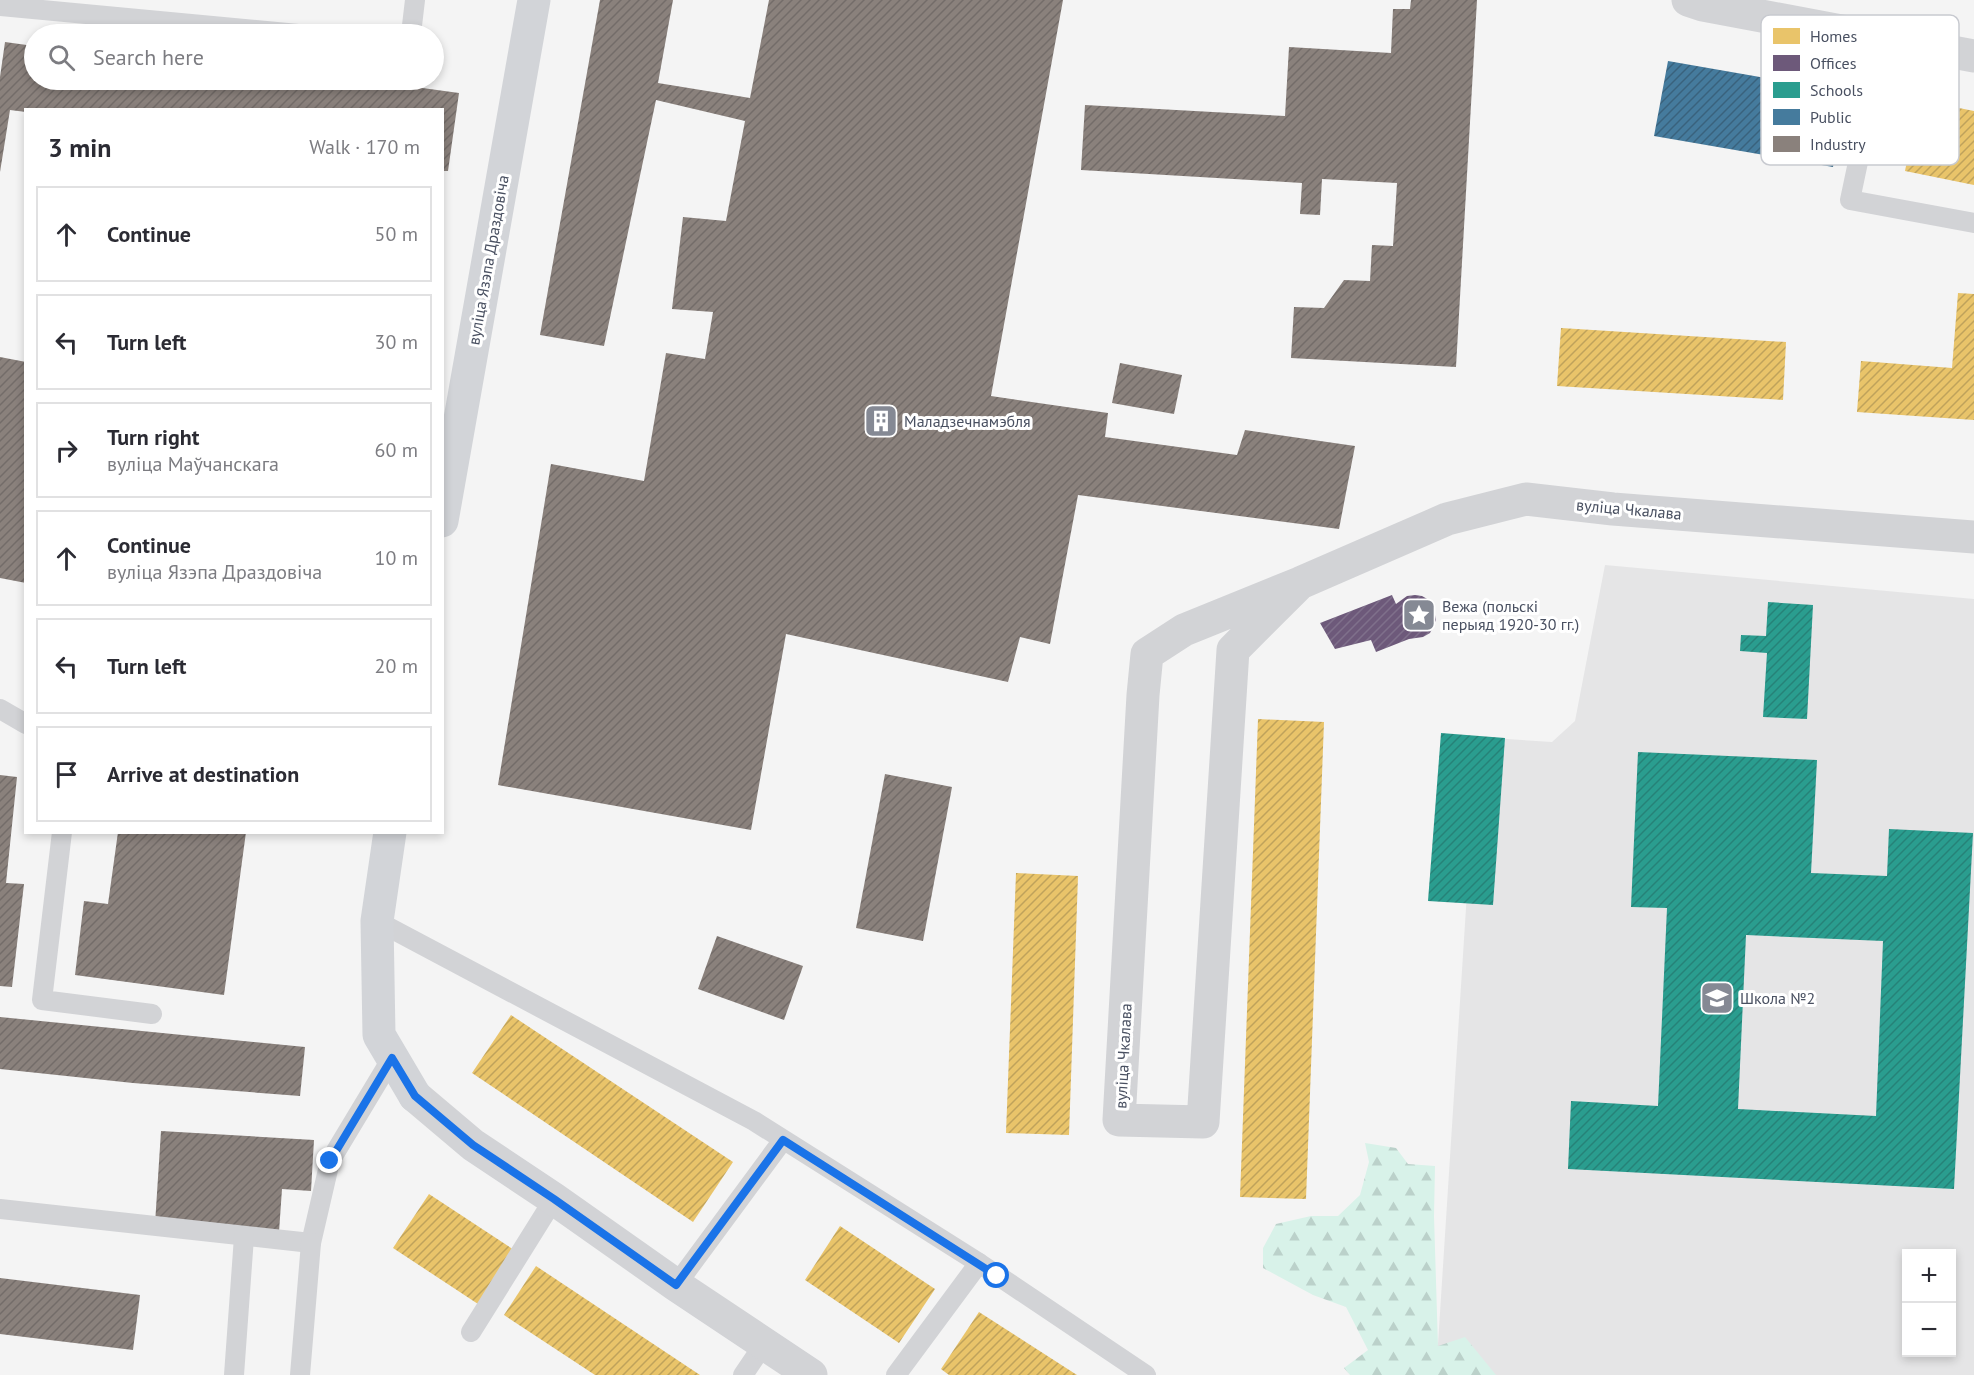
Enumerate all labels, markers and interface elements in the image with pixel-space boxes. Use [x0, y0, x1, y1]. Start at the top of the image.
legend [1761, 15, 1959, 165]
search box [24, 24, 444, 90]
text: Homes [1810, 26, 1857, 46]
icon: search [45, 41, 78, 74]
text: Search here [93, 43, 204, 71]
text: Offices [1810, 53, 1857, 73]
text: Schools [1810, 80, 1863, 100]
text: Public [1810, 107, 1852, 127]
text: 3 min [48, 131, 111, 164]
text: Walk · 170 m [309, 134, 420, 160]
text: Industry [1810, 134, 1866, 154]
street label: вуліца Язэпа Драздовіча [463, 174, 513, 346]
icon: ahead [50, 218, 83, 251]
text: Continue [107, 220, 191, 248]
text: 50 m [375, 221, 418, 247]
icon: left [50, 326, 83, 359]
text: Turn left [107, 328, 187, 356]
text: 30 m [375, 329, 418, 355]
building icon: Маладзечнамэбля [863, 403, 899, 439]
place label: Маладзечнамэбля [904, 411, 1031, 431]
text: Turn right [107, 423, 199, 451]
icon: right [50, 434, 83, 467]
text: 60 m [375, 437, 418, 463]
text: вуліца Маўчанскага [107, 451, 279, 477]
street label: вуліца Чкалава [1575, 494, 1683, 524]
text: Continue [107, 531, 191, 559]
icon: ahead [50, 542, 83, 575]
text: 10 m [375, 545, 418, 571]
text: вуліца Язэпа Драздовіча [107, 559, 322, 585]
place label: Вежа (польскі перыяд 1920-30 гг.) [1442, 596, 1579, 634]
place icon: Вежа (польскі перыяд 1920-30 гг.) [1401, 597, 1437, 633]
icon: left [50, 650, 83, 683]
text: Turn left [107, 652, 187, 680]
text: 20 m [375, 653, 418, 679]
icon: arrive [50, 758, 83, 791]
text: Arrive at destination [107, 760, 299, 788]
school or university icon: Школа №2 [1699, 980, 1735, 1016]
place label: Школа №2 [1740, 988, 1815, 1008]
street label: вуліца Чкалава [1110, 1003, 1136, 1109]
route end [316, 1147, 342, 1173]
map controls [1902, 1249, 1956, 1357]
button: + [1902, 1249, 1956, 1303]
route start [983, 1262, 1009, 1288]
button: − [1902, 1303, 1956, 1357]

